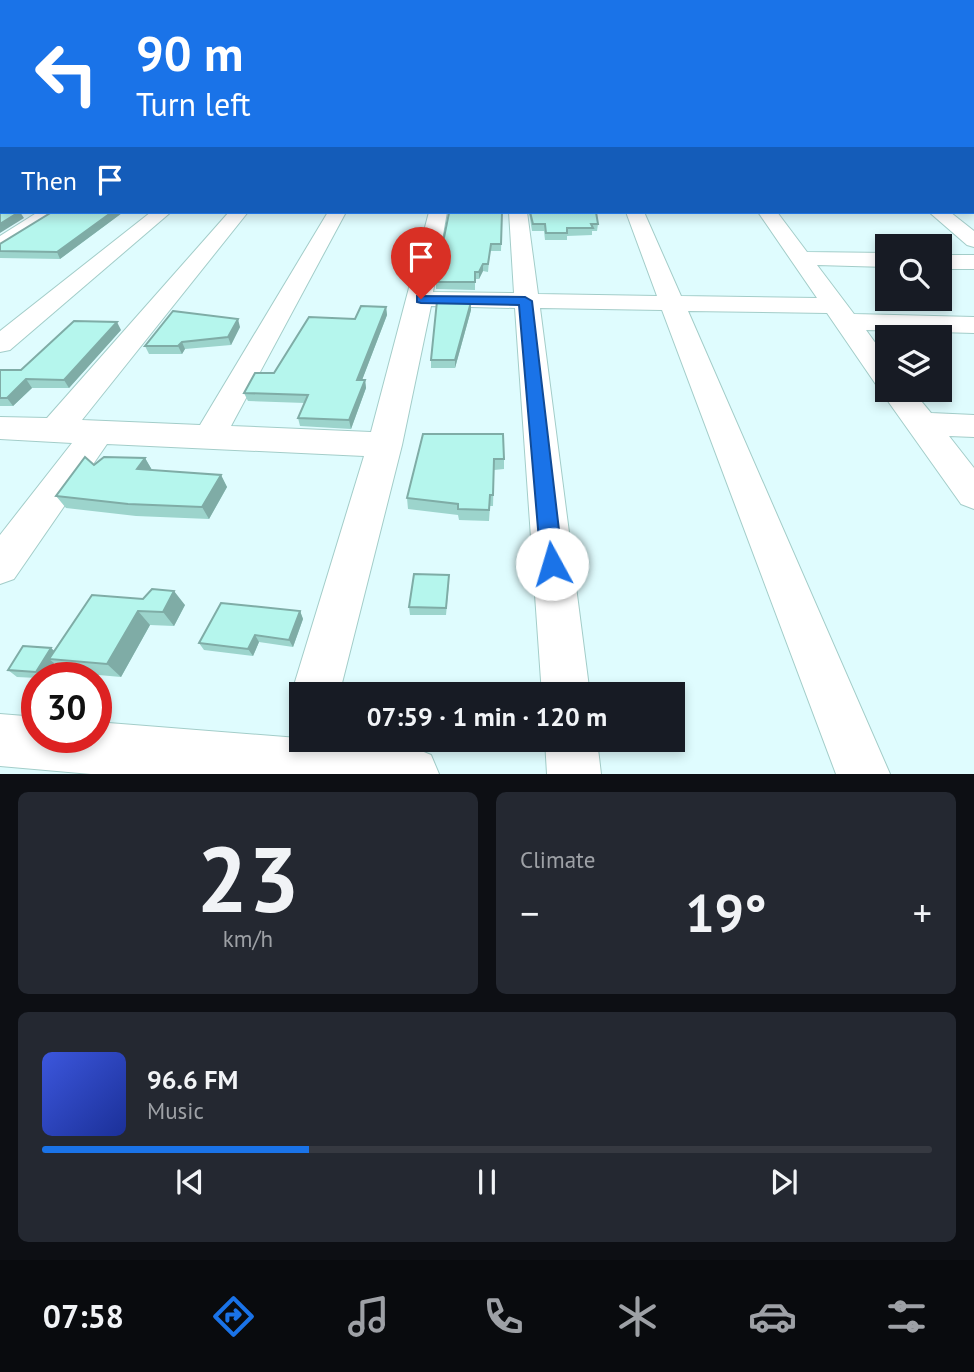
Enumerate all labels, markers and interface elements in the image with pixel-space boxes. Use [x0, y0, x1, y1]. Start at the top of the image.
text: 90 m [136, 21, 243, 85]
icon: left [21, 28, 112, 119]
text: Turn left [136, 83, 251, 125]
icon: arrive [91, 161, 129, 199]
text: Then [21, 164, 77, 197]
pin [391, 227, 451, 299]
map controls [875, 234, 952, 402]
button: search [875, 234, 952, 311]
icon: arrive [402, 238, 440, 276]
button: layers [875, 325, 952, 402]
position arrow [515, 527, 589, 601]
speed limit sign: 30 [21, 662, 112, 753]
text: 07:59 · 1 min · 120 m [367, 700, 607, 733]
text: 23 [196, 819, 300, 937]
text: Climate [520, 845, 595, 874]
text: 19° [685, 879, 767, 946]
text: − [520, 888, 539, 937]
text: + [913, 888, 932, 937]
text: km/h [223, 924, 273, 953]
text: 96.6 FM [147, 1063, 238, 1096]
text: Music [147, 1096, 204, 1125]
icon: previous [171, 1163, 209, 1201]
icon: pause [468, 1163, 506, 1201]
icon: next [765, 1163, 803, 1201]
icon: directions [209, 1292, 258, 1341]
icon: music [344, 1292, 393, 1341]
icon: phone [479, 1292, 528, 1341]
icon: climate [613, 1292, 662, 1341]
icon: car [748, 1292, 797, 1341]
icon: filters [882, 1292, 931, 1341]
text: 07:58 [43, 1295, 124, 1337]

